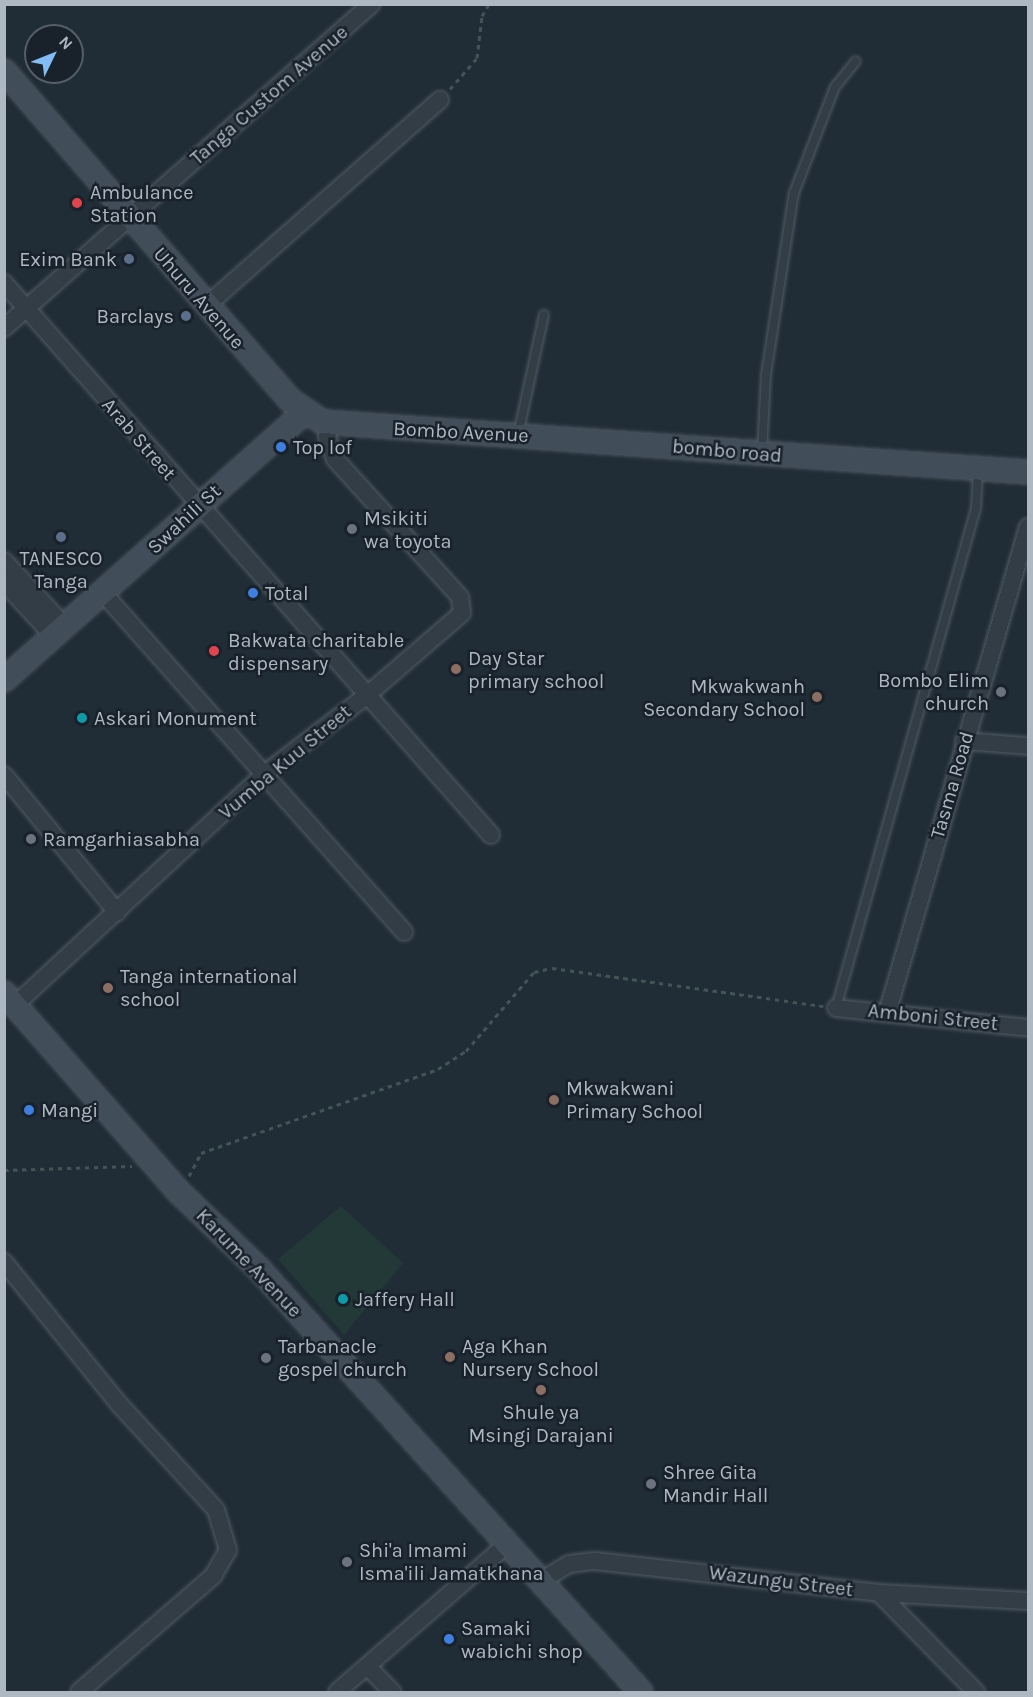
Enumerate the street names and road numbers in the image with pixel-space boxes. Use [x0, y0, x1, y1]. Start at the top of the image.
street label: Tanga Custom Avenue [185, 20, 353, 170]
street label: Uhuru Avenue [148, 242, 250, 354]
street label: Arab Street [97, 393, 181, 485]
street label: Bombo Avenue [393, 416, 529, 448]
street label: bombo road [671, 434, 783, 468]
street label: Swahili St [142, 479, 226, 559]
street label: Vumba Kuu Street [214, 700, 356, 824]
street label: Tasma Road [925, 729, 979, 841]
street label: Amboni Street [867, 998, 999, 1036]
street label: Karume Avenue [191, 1204, 307, 1322]
street label: Wazungu Street [708, 1560, 854, 1602]

